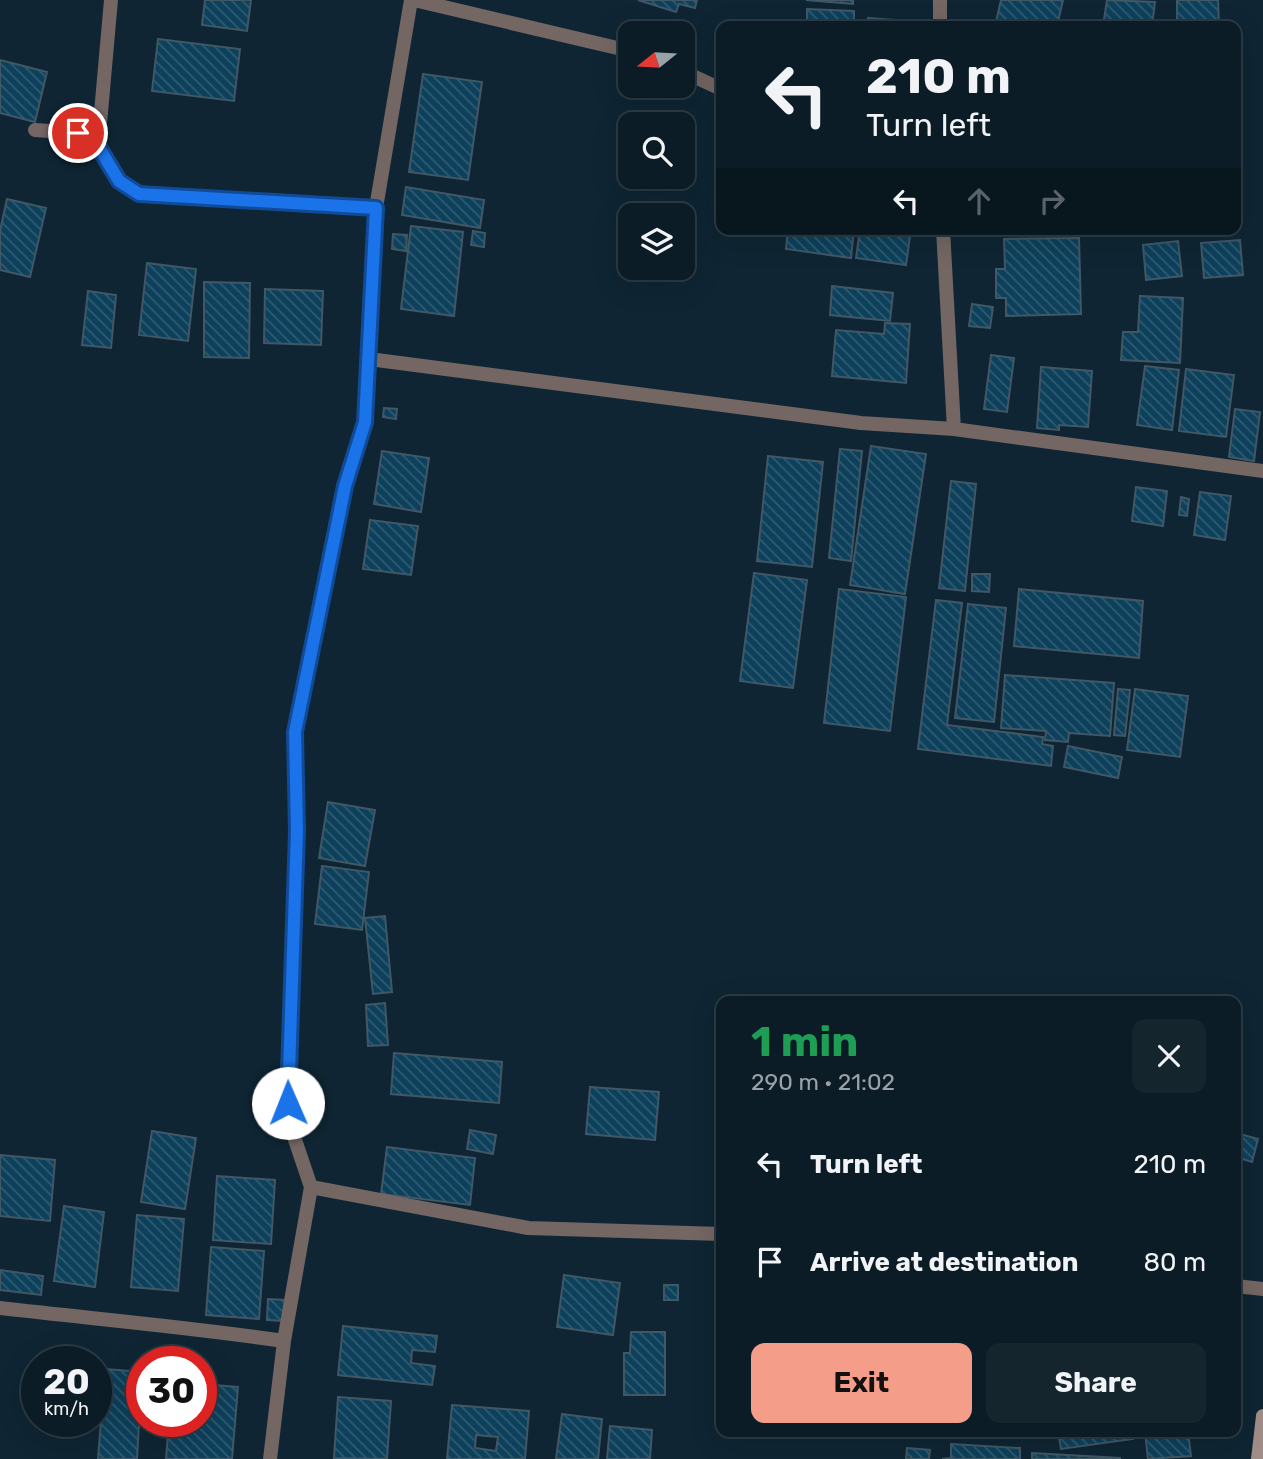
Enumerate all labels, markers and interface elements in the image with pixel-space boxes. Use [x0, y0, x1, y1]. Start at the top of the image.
north arrow [618, 21, 695, 98]
map controls [618, 21, 695, 280]
text: 210 m [866, 47, 1011, 105]
icon: left [751, 49, 842, 140]
pin [48, 103, 108, 163]
text: Turn left [866, 106, 991, 144]
button: search [618, 112, 695, 189]
icon: arrive [59, 114, 97, 152]
icon: left [887, 182, 925, 220]
icon: ahead [960, 182, 998, 220]
icon: right [1033, 182, 1071, 220]
button: layers [618, 203, 695, 280]
text: 1 min [751, 1017, 858, 1067]
button: close [1132, 1019, 1206, 1093]
position arrow [251, 1066, 325, 1140]
text: 290 m · 21:02 [751, 1068, 895, 1096]
icon: left [751, 1145, 789, 1183]
text: Turn left [810, 1149, 922, 1180]
text: 210 m [1134, 1149, 1206, 1180]
icon: arrive [751, 1243, 789, 1281]
text: Arrive at destination [810, 1247, 1078, 1278]
text: 80 m [1143, 1247, 1206, 1278]
button: Exit [751, 1343, 972, 1423]
button: Share [986, 1343, 1206, 1423]
speed limit sign: 30 [126, 1346, 217, 1437]
text: 20 [43, 1361, 90, 1403]
text: km/h [44, 1398, 89, 1420]

